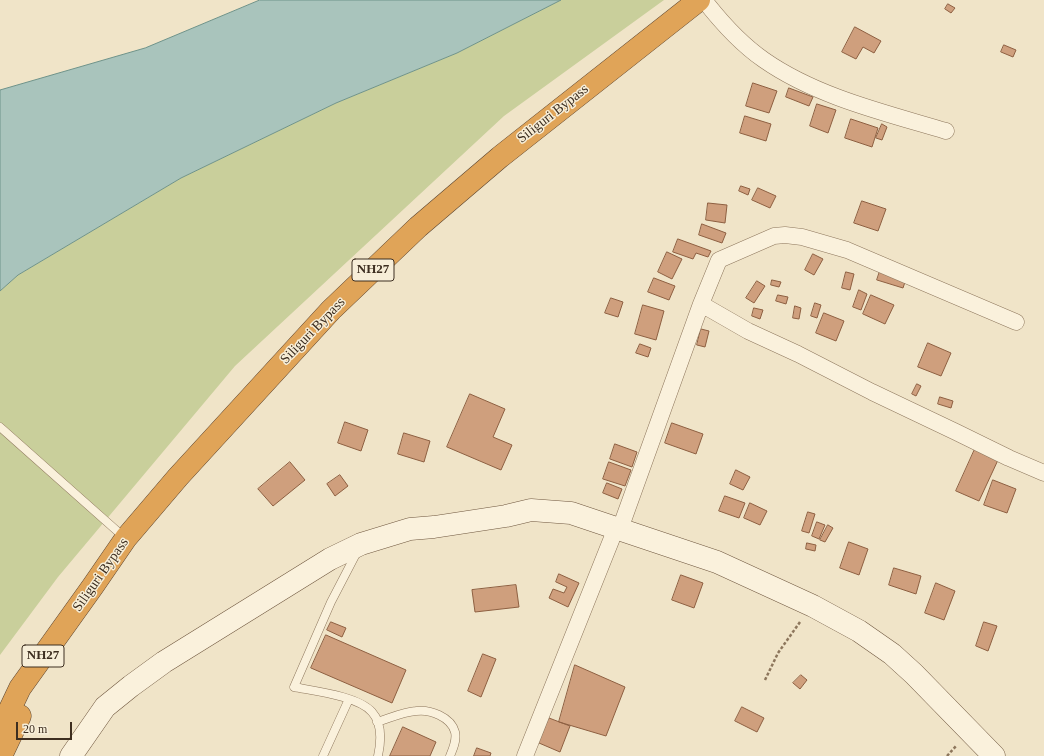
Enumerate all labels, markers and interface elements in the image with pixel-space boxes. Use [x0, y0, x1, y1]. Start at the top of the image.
street label: Siliguri Bypass [514, 81, 592, 147]
road number: NH27 [352, 259, 394, 281]
street label: Siliguri Bypass [277, 294, 349, 368]
street label: Siliguri Bypass [69, 535, 133, 615]
road number: NH27 [22, 645, 64, 667]
scale bar [18, 714, 74, 740]
text: 20 m [23, 722, 47, 736]

